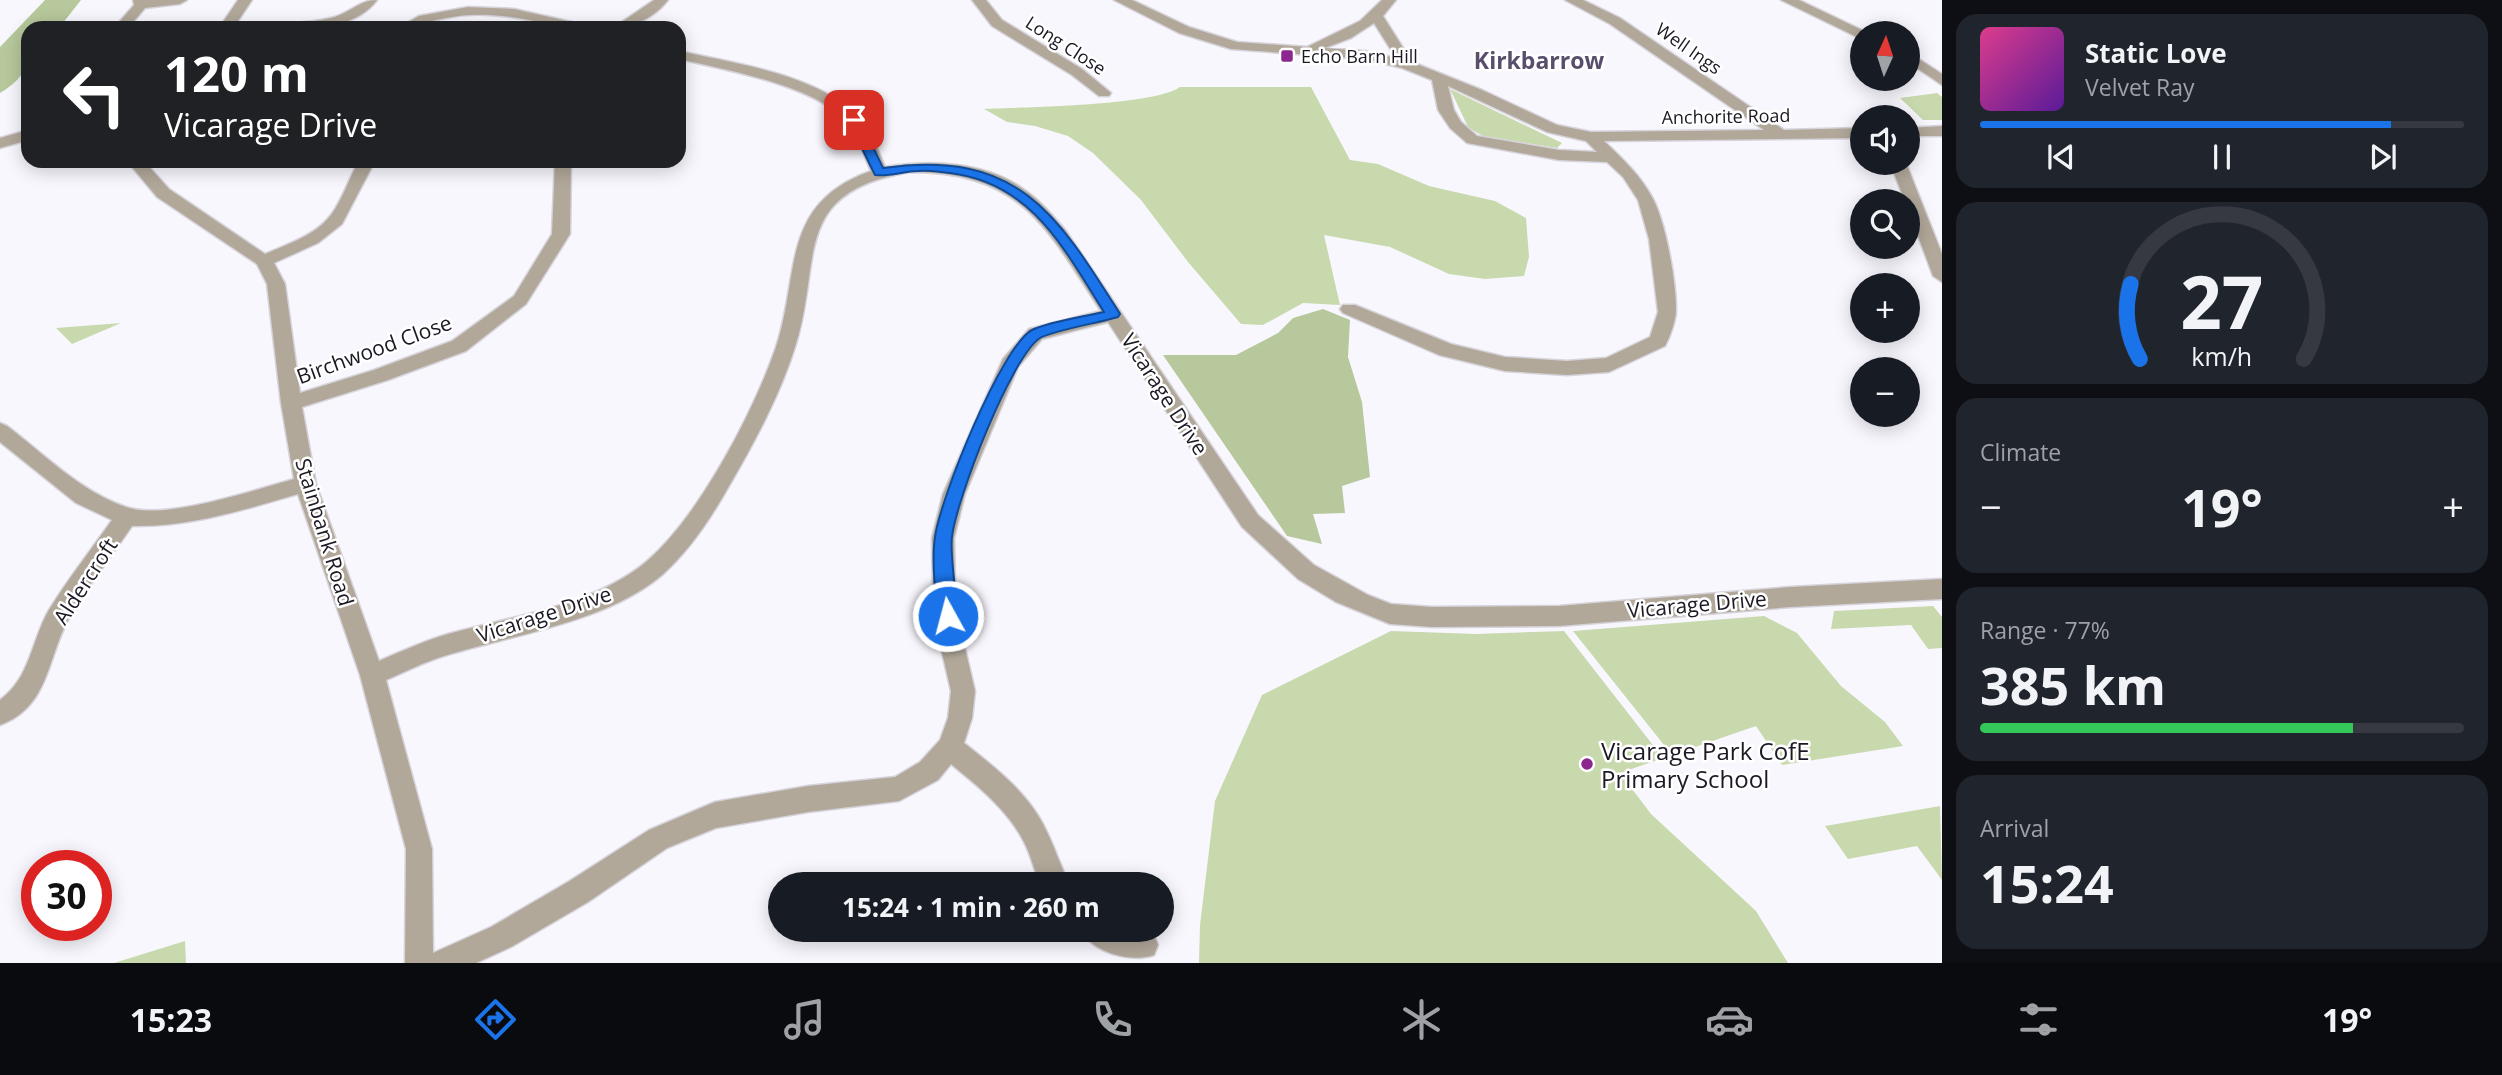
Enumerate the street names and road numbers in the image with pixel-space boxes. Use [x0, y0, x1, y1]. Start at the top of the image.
street label: Long Close [1021, 10, 1111, 80]
street label: Well Ings [1651, 17, 1727, 79]
street label: Anchorite Road [1661, 103, 1791, 129]
street label: Birchwood Close [293, 308, 455, 390]
street label: Vicarage Drive [1115, 328, 1215, 460]
street label: Stainbank Road [289, 455, 361, 609]
street label: Aldercroft [47, 532, 123, 630]
street label: Vicarage Drive [473, 579, 615, 649]
street label: Vicarage Drive [1626, 584, 1768, 624]

